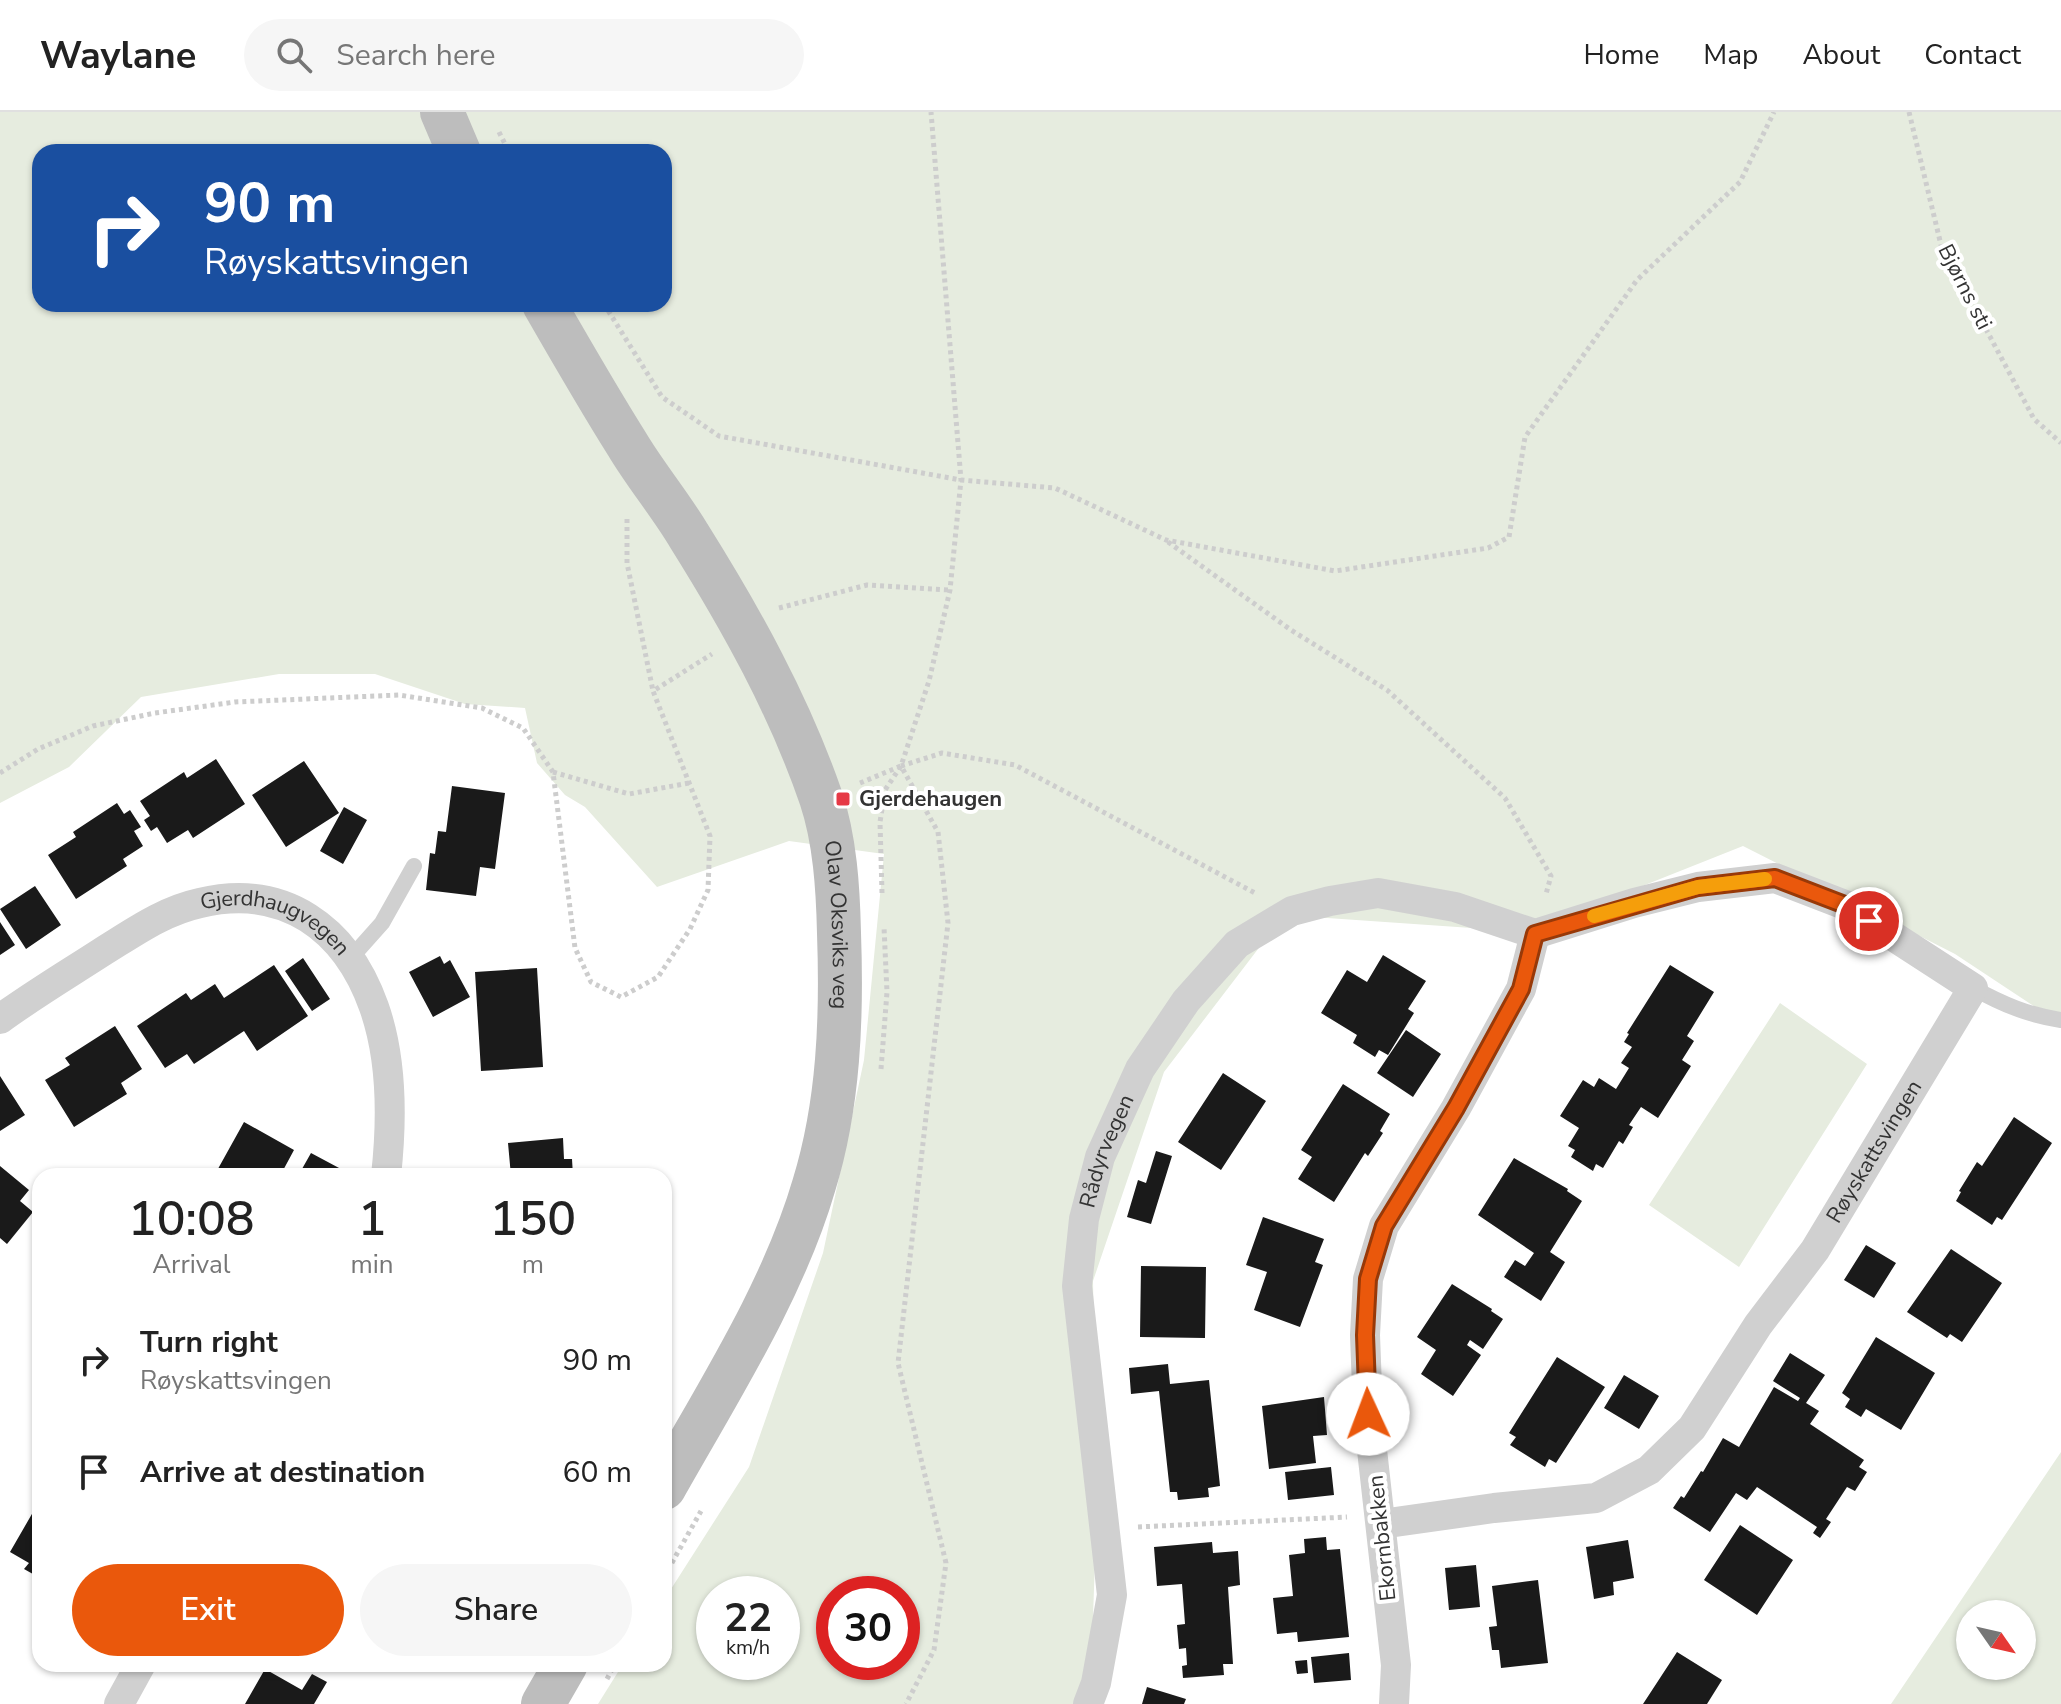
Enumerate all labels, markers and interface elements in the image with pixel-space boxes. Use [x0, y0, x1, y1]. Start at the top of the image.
search box [244, 19, 804, 91]
text: Waylane [40, 30, 196, 81]
icon: search [272, 33, 316, 77]
text: Search here [336, 35, 495, 76]
text: Home [1584, 36, 1659, 74]
text: Map [1703, 36, 1758, 74]
text: About [1802, 36, 1880, 74]
text: Contact [1924, 36, 2021, 74]
text: 90 m [204, 165, 335, 242]
icon: right [72, 176, 176, 280]
text: Røyskattsvingen [204, 238, 470, 287]
street label: Bjørns sti [1931, 239, 1999, 335]
place label: Gjerdehaugen [859, 784, 1002, 814]
marker: Gjerdehaugen [834, 790, 852, 808]
street label: Olav Oksviks veg [817, 838, 855, 1009]
street label: Gjerdhaugvegen [198, 883, 357, 962]
pin [1835, 887, 1903, 955]
icon: arrive [1847, 899, 1891, 943]
street label: Røyskattsvingen [1820, 1074, 1929, 1229]
street label: Rådyrvegen [1073, 1090, 1141, 1211]
text: 10:08 [128, 1186, 255, 1252]
text: 1 [358, 1186, 386, 1252]
text: 150 [490, 1186, 576, 1252]
text: Arrival [152, 1247, 230, 1282]
text: min [351, 1247, 394, 1282]
text: m [522, 1247, 544, 1282]
text: Turn right [140, 1322, 278, 1363]
icon: right [72, 1338, 116, 1382]
text: 90 m [563, 1340, 632, 1381]
text: Røyskattsvingen [140, 1363, 332, 1398]
position arrow [1326, 1372, 1410, 1456]
icon: arrive [72, 1450, 116, 1494]
text: Arrive at destination [140, 1452, 425, 1493]
text: 60 m [563, 1452, 632, 1493]
street label: Ekornbakken [1360, 1473, 1404, 1603]
button: Exit [72, 1564, 344, 1656]
button: Share [360, 1564, 632, 1656]
speed limit sign: 30 [816, 1576, 920, 1680]
text: 22 [724, 1591, 772, 1645]
north arrow [1956, 1600, 2036, 1680]
map controls [1956, 1600, 2036, 1680]
text: km/h [726, 1634, 770, 1661]

